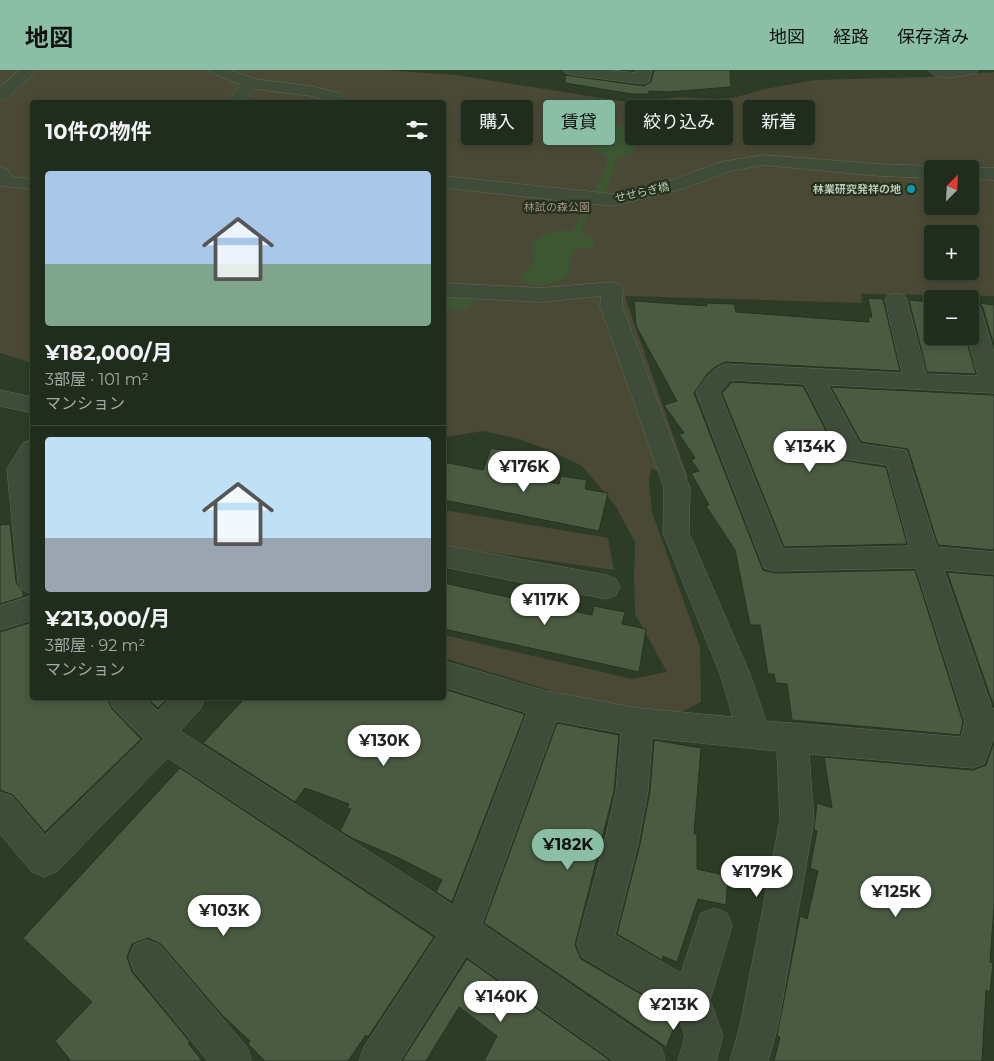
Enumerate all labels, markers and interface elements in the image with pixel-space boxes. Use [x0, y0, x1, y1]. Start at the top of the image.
text: 地図 [25, 23, 73, 52]
text: 地図 [769, 26, 805, 48]
text: 経路 [833, 26, 869, 48]
text: 保存済み [897, 26, 969, 48]
chip: 購入 [461, 100, 533, 145]
chip: 賃貸 [543, 100, 615, 145]
chip: 絞り込み [625, 100, 733, 145]
chip: 新着 [743, 100, 815, 145]
icon: filters [403, 116, 431, 144]
text: 10件の物件 [45, 119, 152, 144]
north arrow [924, 160, 979, 215]
map controls [924, 160, 979, 345]
street label: せせらぎ橋 [614, 179, 670, 205]
place label: 林業研究発祥の地 [813, 182, 901, 196]
marker: 林業研究発祥の地 [905, 183, 917, 195]
park label: 林試の森公園 [524, 200, 590, 214]
icon: home [193, 204, 283, 294]
button: + [924, 225, 979, 280]
button: − [924, 290, 979, 345]
text: ¥182,000/月 [45, 340, 173, 365]
text: 3部屋 · 101 m² [45, 370, 149, 389]
text: マンション [45, 394, 125, 413]
pin: ¥134K [775, 430, 845, 473]
text: ¥134K [785, 437, 835, 456]
pin: ¥176K [489, 450, 559, 493]
text: ¥176K [499, 457, 549, 476]
icon: home [193, 469, 283, 559]
pin: ¥117K [510, 584, 580, 626]
text: ¥117K [522, 590, 568, 609]
text: ¥213,000/月 [45, 606, 170, 631]
text: 3部屋 · 92 m² [45, 636, 145, 655]
text: マンション [45, 660, 125, 679]
pin: ¥130K [349, 724, 419, 767]
text: ¥130K [359, 731, 409, 750]
pin: ¥182K [533, 828, 603, 871]
text: ¥182K [543, 835, 593, 854]
pin: ¥179K [722, 856, 792, 898]
text: ¥179K [732, 862, 782, 881]
pin: ¥125K [861, 876, 931, 918]
text: ¥125K [871, 882, 921, 901]
pin: ¥103K [189, 894, 259, 937]
text: ¥103K [199, 901, 249, 920]
pin: ¥140K [466, 980, 536, 1023]
text: ¥140K [475, 987, 527, 1006]
pin: ¥213K [639, 988, 709, 1031]
text: ¥213K [650, 995, 698, 1014]

